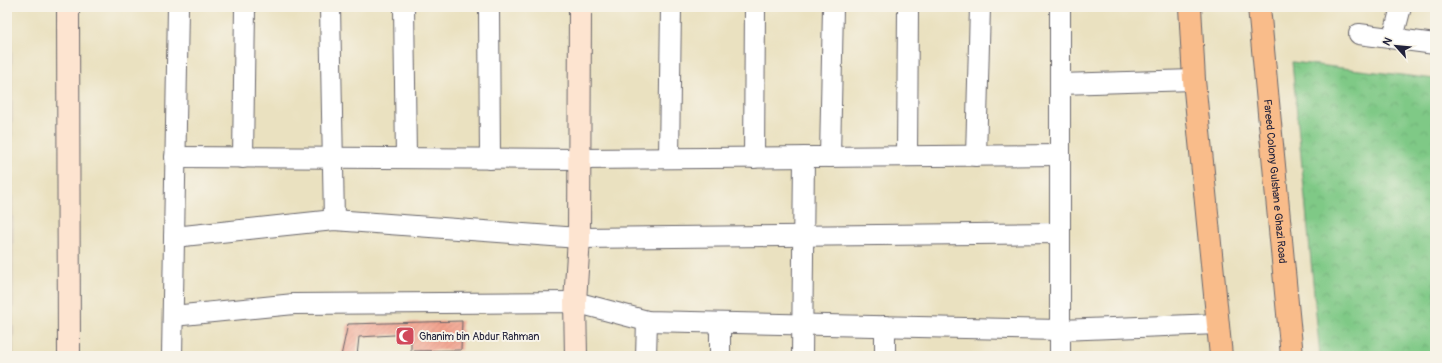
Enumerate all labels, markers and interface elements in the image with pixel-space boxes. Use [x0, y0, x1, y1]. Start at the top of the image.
north arrow [1376, 26, 1416, 66]
text: N [1380, 35, 1395, 48]
street label: Fareed Colony Gulshan e Ghazi Road [1261, 99, 1289, 264]
mosque icon: Ghanim bin Abdur Rahman [394, 325, 416, 347]
place label: Ghanim bin Abdur Rahman [419, 330, 539, 343]

